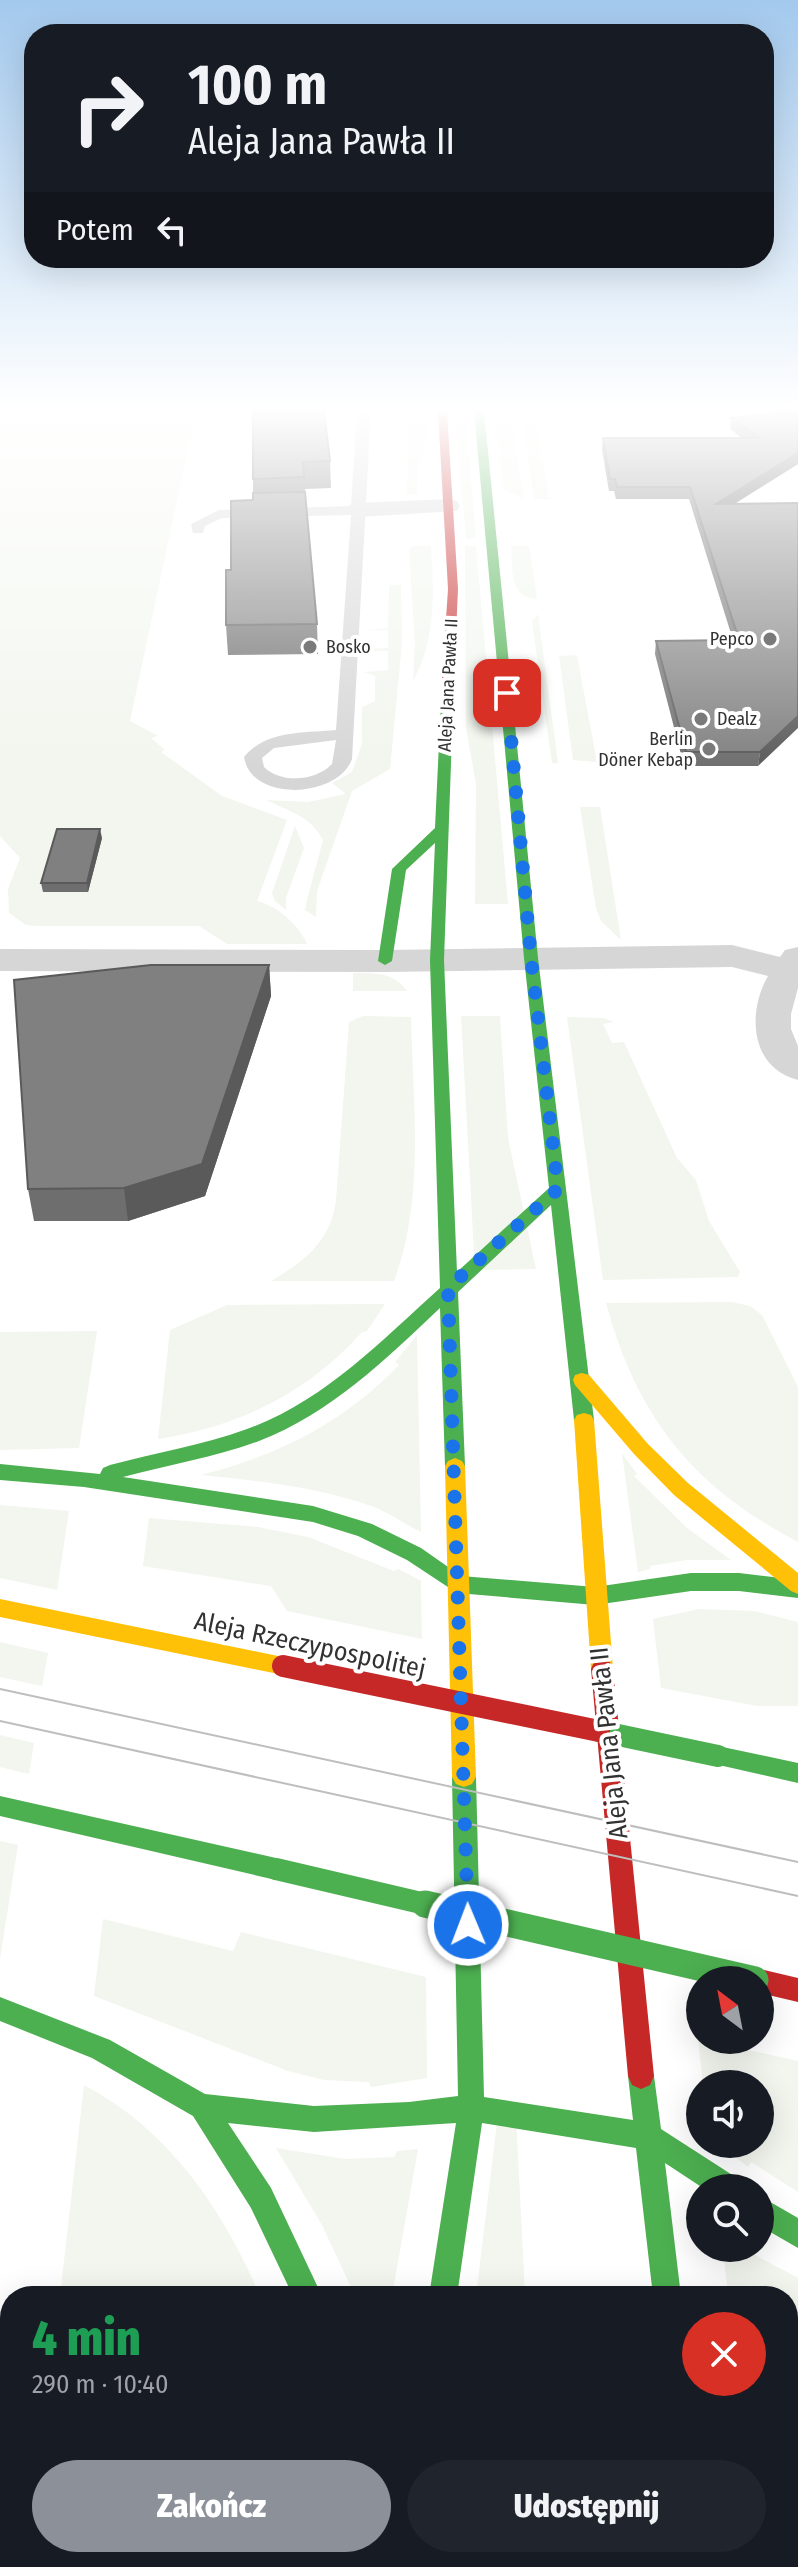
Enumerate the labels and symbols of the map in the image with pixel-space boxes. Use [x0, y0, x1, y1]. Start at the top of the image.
street label: Aleja Jana Pawła II [434, 618, 462, 752]
place label: Pepco [710, 628, 754, 650]
marker: Pepco [761, 630, 779, 648]
place label: Bosko [326, 636, 371, 658]
marker: Bosko [301, 638, 319, 656]
pin [473, 659, 541, 727]
place label: Dealz [717, 708, 757, 730]
marker: Dealz [692, 710, 710, 728]
place label: Berlin Döner Kebap [598, 728, 693, 771]
marker: Berlin Döner Kebap [700, 740, 718, 758]
street label: Aleja Rzeczypospolitej [191, 1605, 429, 1685]
street label: Aleja Jana Pawła II [584, 1646, 634, 1840]
position arrow [426, 1883, 510, 1967]
north arrow [686, 1966, 774, 2054]

